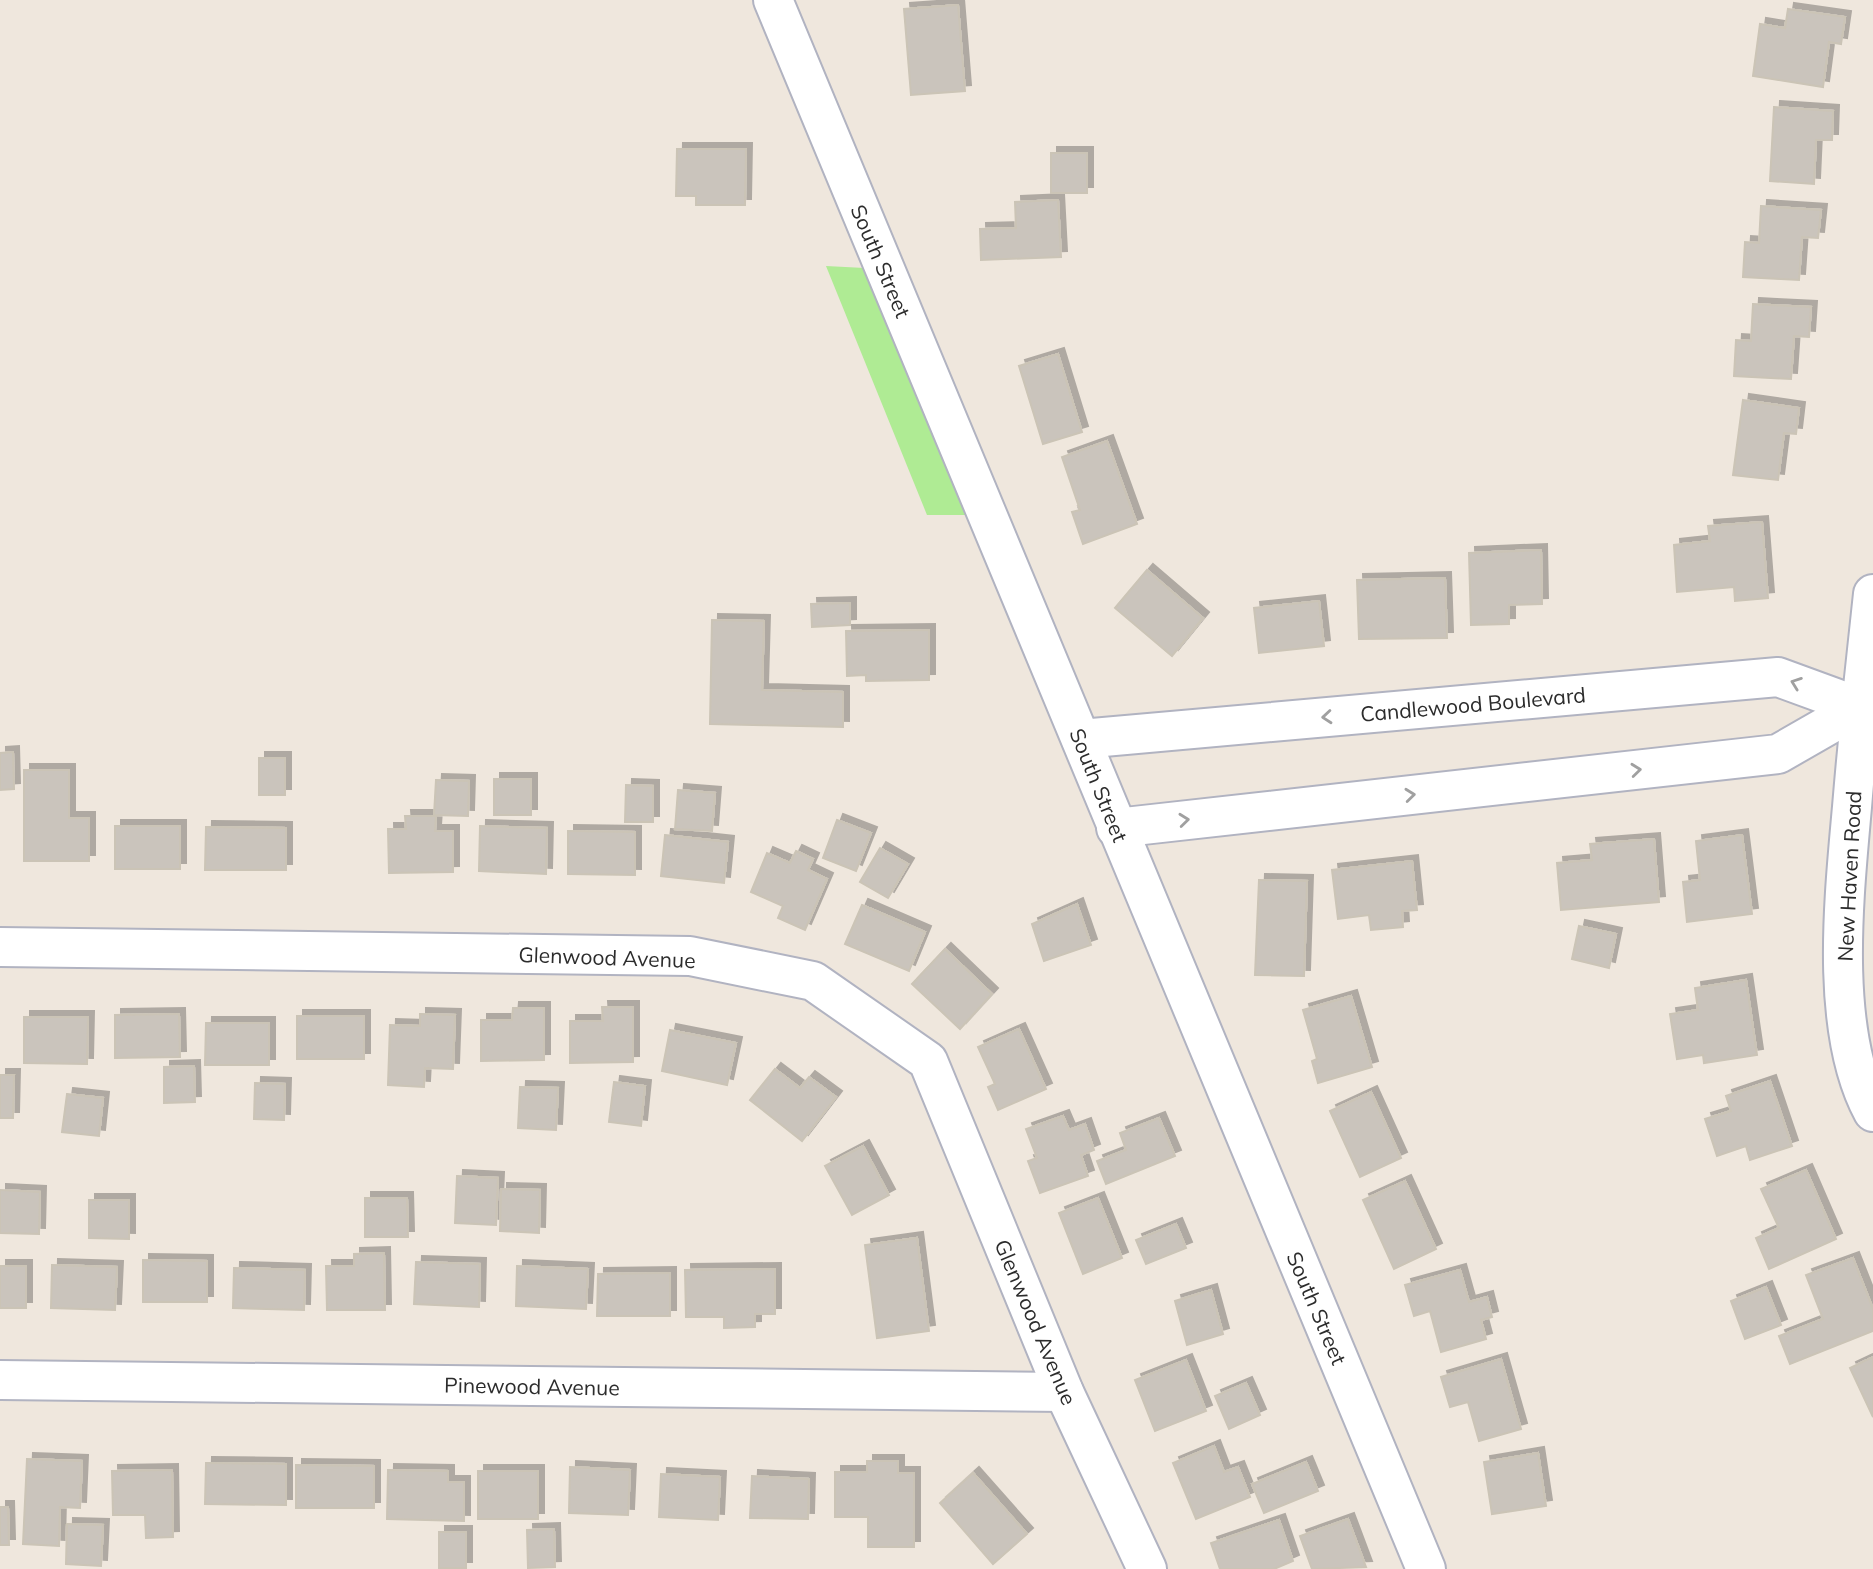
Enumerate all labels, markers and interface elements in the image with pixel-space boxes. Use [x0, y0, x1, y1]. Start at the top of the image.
street label: South Street [846, 201, 916, 321]
one-way arrow [1791, 678, 1803, 692]
street label: Candlewood Boulevard [1359, 681, 1587, 727]
one-way arrow [1321, 709, 1332, 724]
street label: South Street [1064, 724, 1134, 846]
one-way arrow [1631, 763, 1642, 778]
one-way arrow [1404, 788, 1416, 803]
street label: New Haven Road [1832, 790, 1866, 962]
one-way arrow [1178, 813, 1190, 828]
street label: Glenwood Avenue [518, 941, 696, 973]
street label: Glenwood Avenue [989, 1235, 1083, 1409]
street label: South Street [1282, 1248, 1352, 1368]
street label: Pinewood Avenue [444, 1371, 620, 1401]

